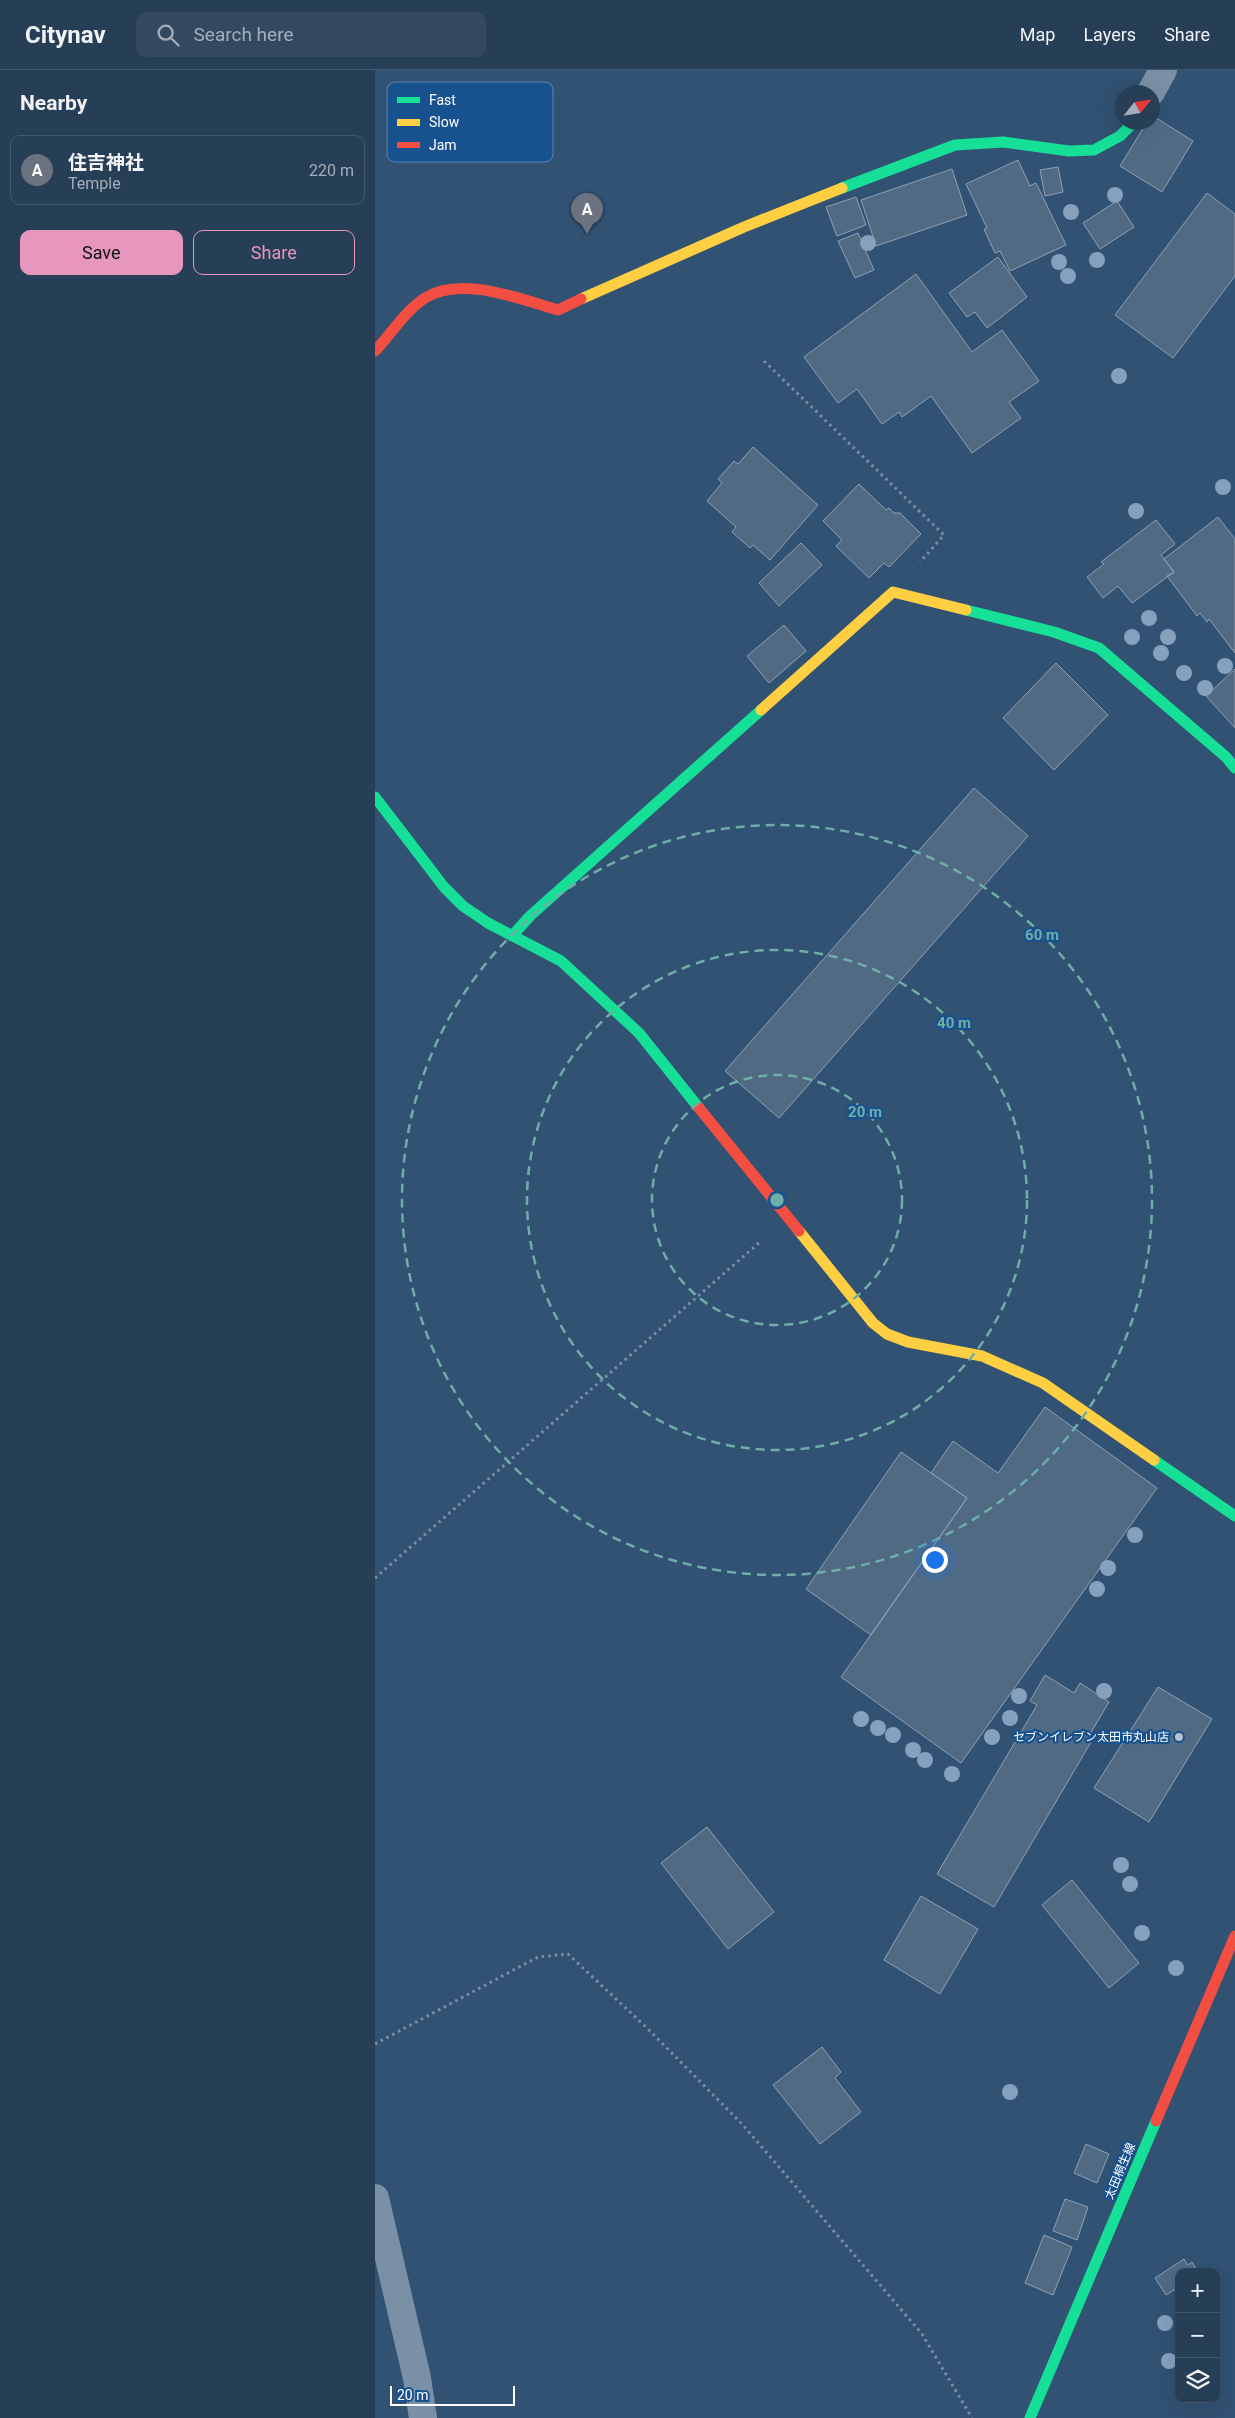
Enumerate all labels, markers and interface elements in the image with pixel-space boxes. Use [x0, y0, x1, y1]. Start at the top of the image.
search box [136, 12, 486, 57]
text: Citynav [25, 21, 106, 49]
icon: search [154, 21, 182, 49]
text: Search here [194, 23, 294, 46]
text: Map [1020, 24, 1055, 45]
text: Layers [1083, 24, 1136, 45]
text: Share [1164, 24, 1210, 45]
legend [387, 82, 553, 162]
north arrow [1115, 85, 1160, 130]
text: Nearby [20, 91, 87, 115]
text: Fast [429, 92, 456, 108]
text: Slow [429, 114, 460, 130]
text: Jam [429, 137, 457, 153]
text: 住吉神社 [68, 151, 144, 174]
text: A [32, 161, 42, 180]
text: 220 m [309, 161, 354, 180]
text: Temple [68, 174, 121, 193]
pin: A [571, 193, 603, 234]
button: Save [20, 230, 183, 275]
button: Share [193, 230, 355, 275]
text: 60 m [1025, 926, 1059, 944]
text: 40 m [937, 1014, 971, 1032]
text: 20 m [848, 1103, 882, 1121]
centre of rings [768, 1191, 786, 1209]
your location [922, 1547, 948, 1573]
place label: セブンイレブン太田市丸山店 [1013, 1730, 1169, 1744]
marker: セブンイレブン太田市丸山店 [1173, 1731, 1185, 1743]
street label: 太田桐生線 [1102, 2141, 1138, 2201]
map controls [1175, 2268, 1220, 2403]
button: + [1175, 2268, 1220, 2313]
button: − [1175, 2313, 1220, 2358]
button: layers [1175, 2358, 1220, 2403]
scale bar [390, 2383, 515, 2406]
text: 20 m [397, 2387, 429, 2403]

